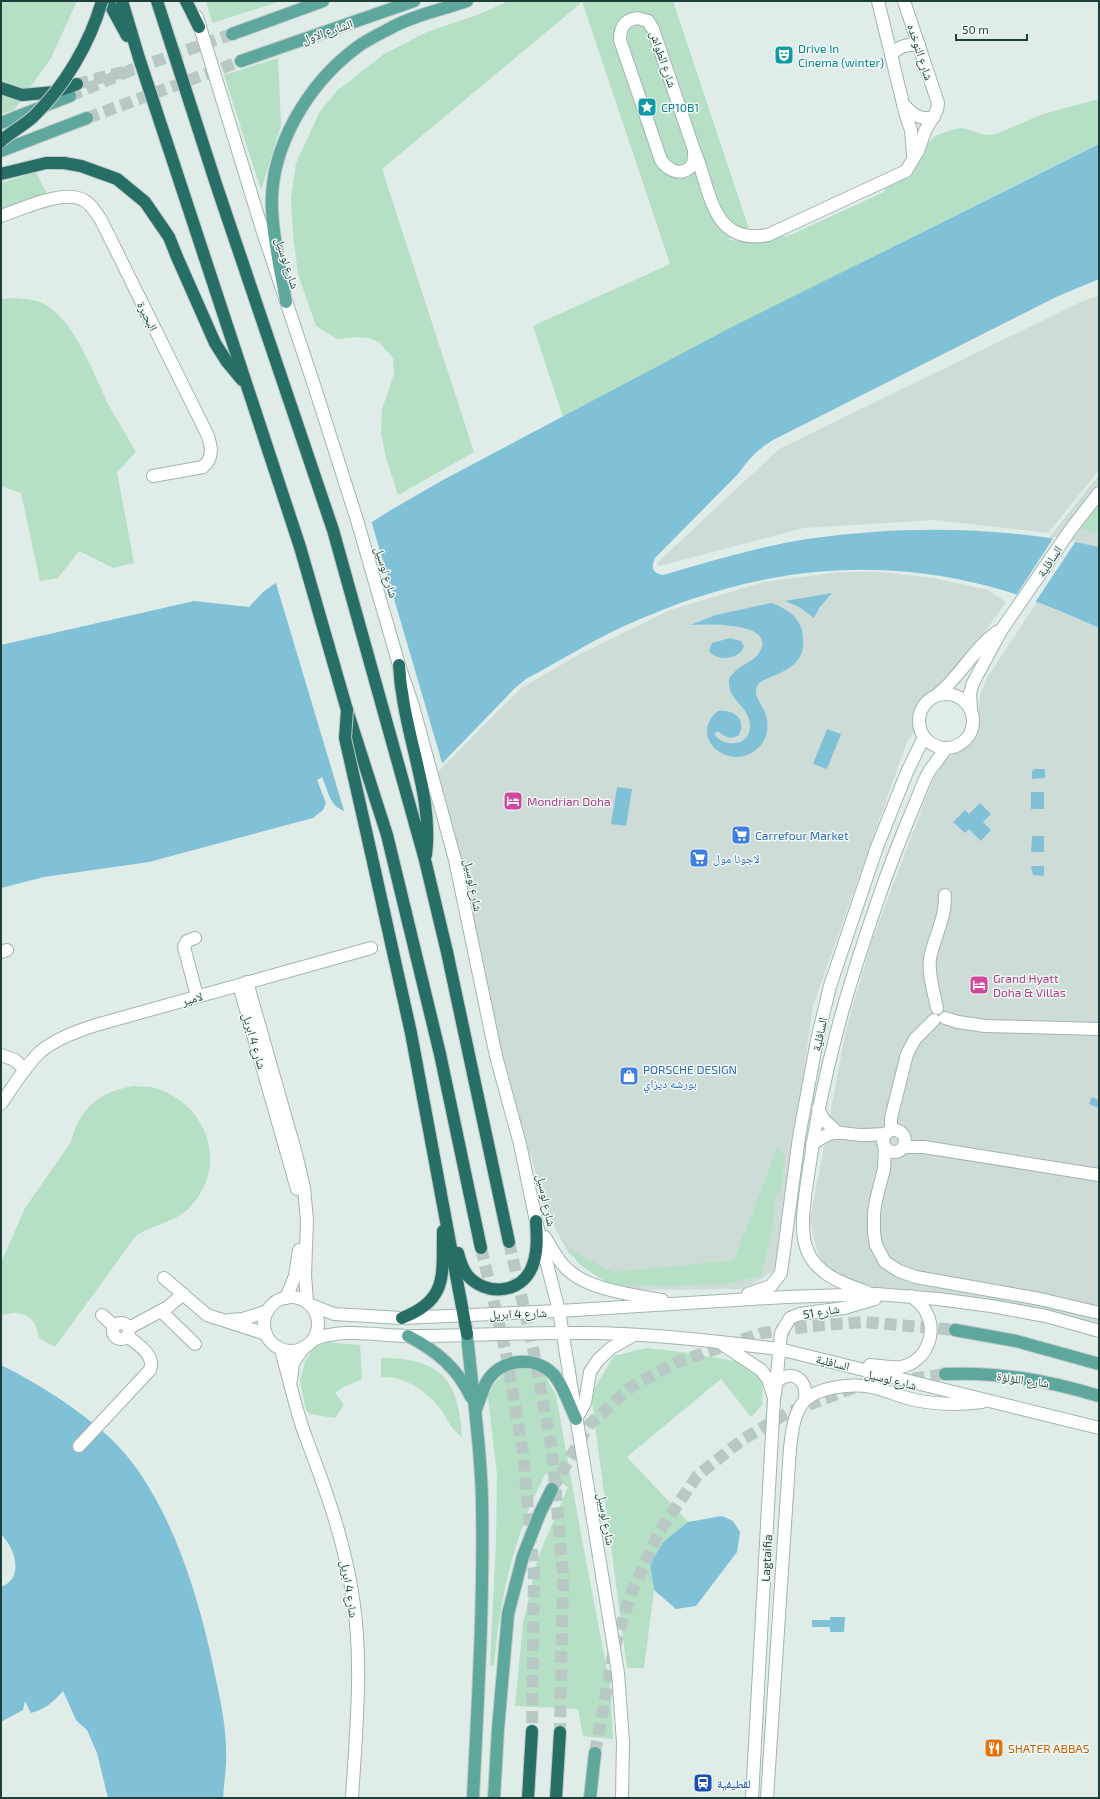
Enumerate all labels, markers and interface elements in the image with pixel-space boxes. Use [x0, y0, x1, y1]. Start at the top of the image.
street label: الشارع الاول [300, 16, 355, 48]
scale bar [956, 16, 1027, 42]
street label: شارع النوخده [903, 22, 937, 83]
text: 50 m [962, 22, 989, 36]
street label: شارع الطواش [646, 29, 680, 90]
place label: Drive In Cinema (winter) [798, 41, 884, 69]
theatre icon: Drive In Cinema (winter) [773, 44, 795, 66]
place icon: CP10B1 [636, 96, 658, 118]
place label: CP10B1 [661, 100, 699, 114]
street label: شارع لوسيل [271, 236, 303, 291]
street label: البحيرة [134, 299, 161, 334]
street label: السافلية [1034, 543, 1065, 580]
street label: شارع لوسيل [371, 545, 401, 600]
hotel icon: Mondrian Doha [502, 790, 524, 812]
place label: Mondrian Doha [527, 794, 611, 808]
supermarket icon: Carrefour Market [730, 824, 752, 846]
place label: Carrefour Market [755, 828, 849, 842]
supermarket icon: لاجونا مول [688, 847, 710, 869]
place label: لاجونا مول [713, 851, 760, 866]
street label: شارع لوسيل [460, 858, 486, 913]
place label: Grand Hyatt Doha & Villas [993, 971, 1066, 999]
hotel icon: Grand Hyatt Doha & Villas [968, 974, 990, 996]
street label: لامير [179, 988, 204, 1009]
street label: شارع 4 ابريل [238, 1011, 270, 1071]
street label: السافلية [809, 1016, 831, 1052]
place label: PORSCHE DESIGN بورشه ديزاي [643, 1062, 737, 1094]
shop icon: PORSCHE DESIGN بورشه ديزاي [618, 1065, 640, 1087]
street label: شارع لوسيل [533, 1173, 559, 1228]
street label: شارع 51 [802, 1301, 841, 1323]
street label: شارع 4 ابريل [489, 1305, 547, 1323]
street label: السافلية [814, 1351, 851, 1374]
street label: شارع لوسيل [863, 1366, 918, 1394]
street label: شارع اللؤلؤة [996, 1368, 1050, 1392]
street label: شارع لوسيل [594, 1492, 619, 1547]
street label: Lagtaifia [758, 1534, 774, 1582]
street label: شارع 4 ابريل [337, 1559, 361, 1619]
restaurant icon: SHATER ABBAS [983, 1737, 1005, 1759]
place label: SHATER ABBAS [1008, 1741, 1090, 1755]
station icon: لقطيفية [692, 1772, 714, 1794]
place label: لقطيفية [717, 1776, 750, 1791]

